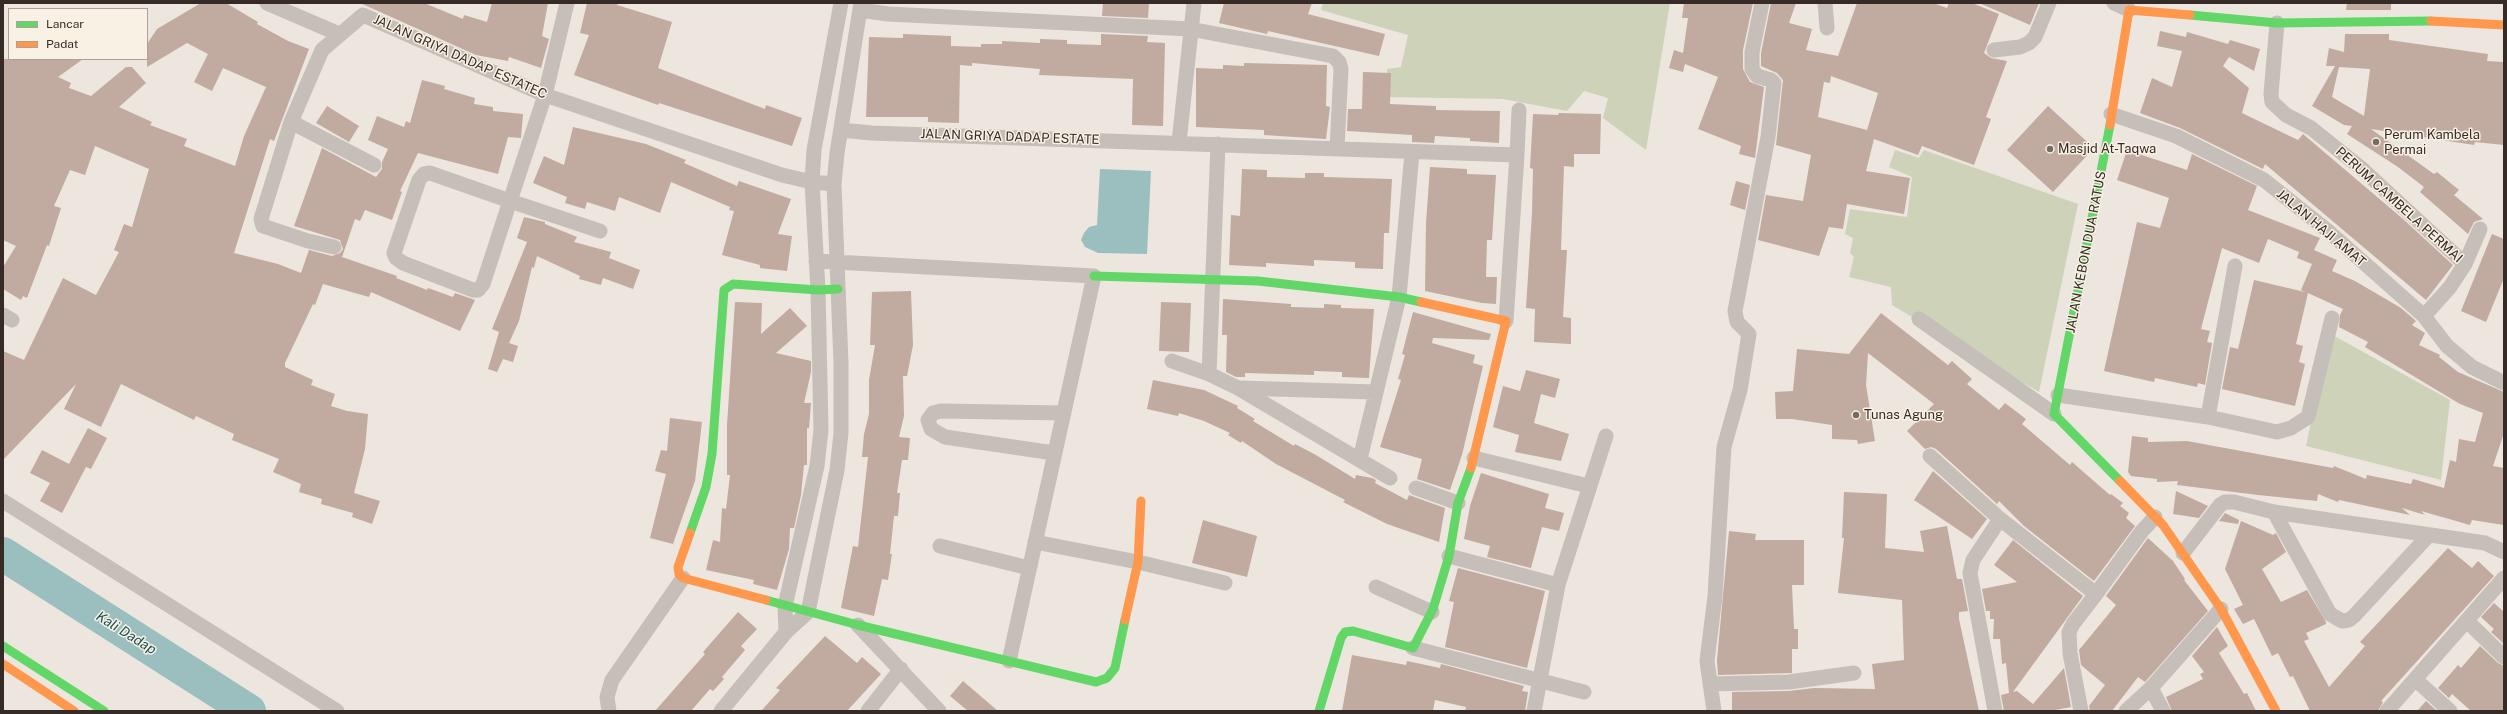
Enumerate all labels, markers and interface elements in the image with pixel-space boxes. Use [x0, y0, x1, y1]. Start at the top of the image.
legend [8, 8, 148, 60]
street label: JALAN GRIYA DADAP ESTATEC [371, 12, 549, 102]
text: Lancar [46, 17, 84, 31]
text: Padat [46, 37, 78, 51]
street label: JALAN GRIYA DADAP ESTATE [920, 126, 1100, 148]
place label: Perum Kambela Permai [2384, 127, 2480, 158]
marker: Perum Kambela Permai [2371, 137, 2381, 147]
place label: Masjid At-Taqwa [2058, 141, 2156, 157]
marker: Masjid At-Taqwa [2045, 144, 2055, 154]
street label: PERUM CAMBELA PERMAI [2332, 144, 2466, 266]
street label: JALAN KEBON DUA RATUS [2063, 170, 2109, 334]
street label: JALAN HAJI AMAT [2273, 186, 2369, 270]
place label: Tunas Agung [1864, 407, 1943, 423]
marker: Tunas Agung [1851, 410, 1861, 420]
water label: Kali Dadap [93, 608, 159, 658]

